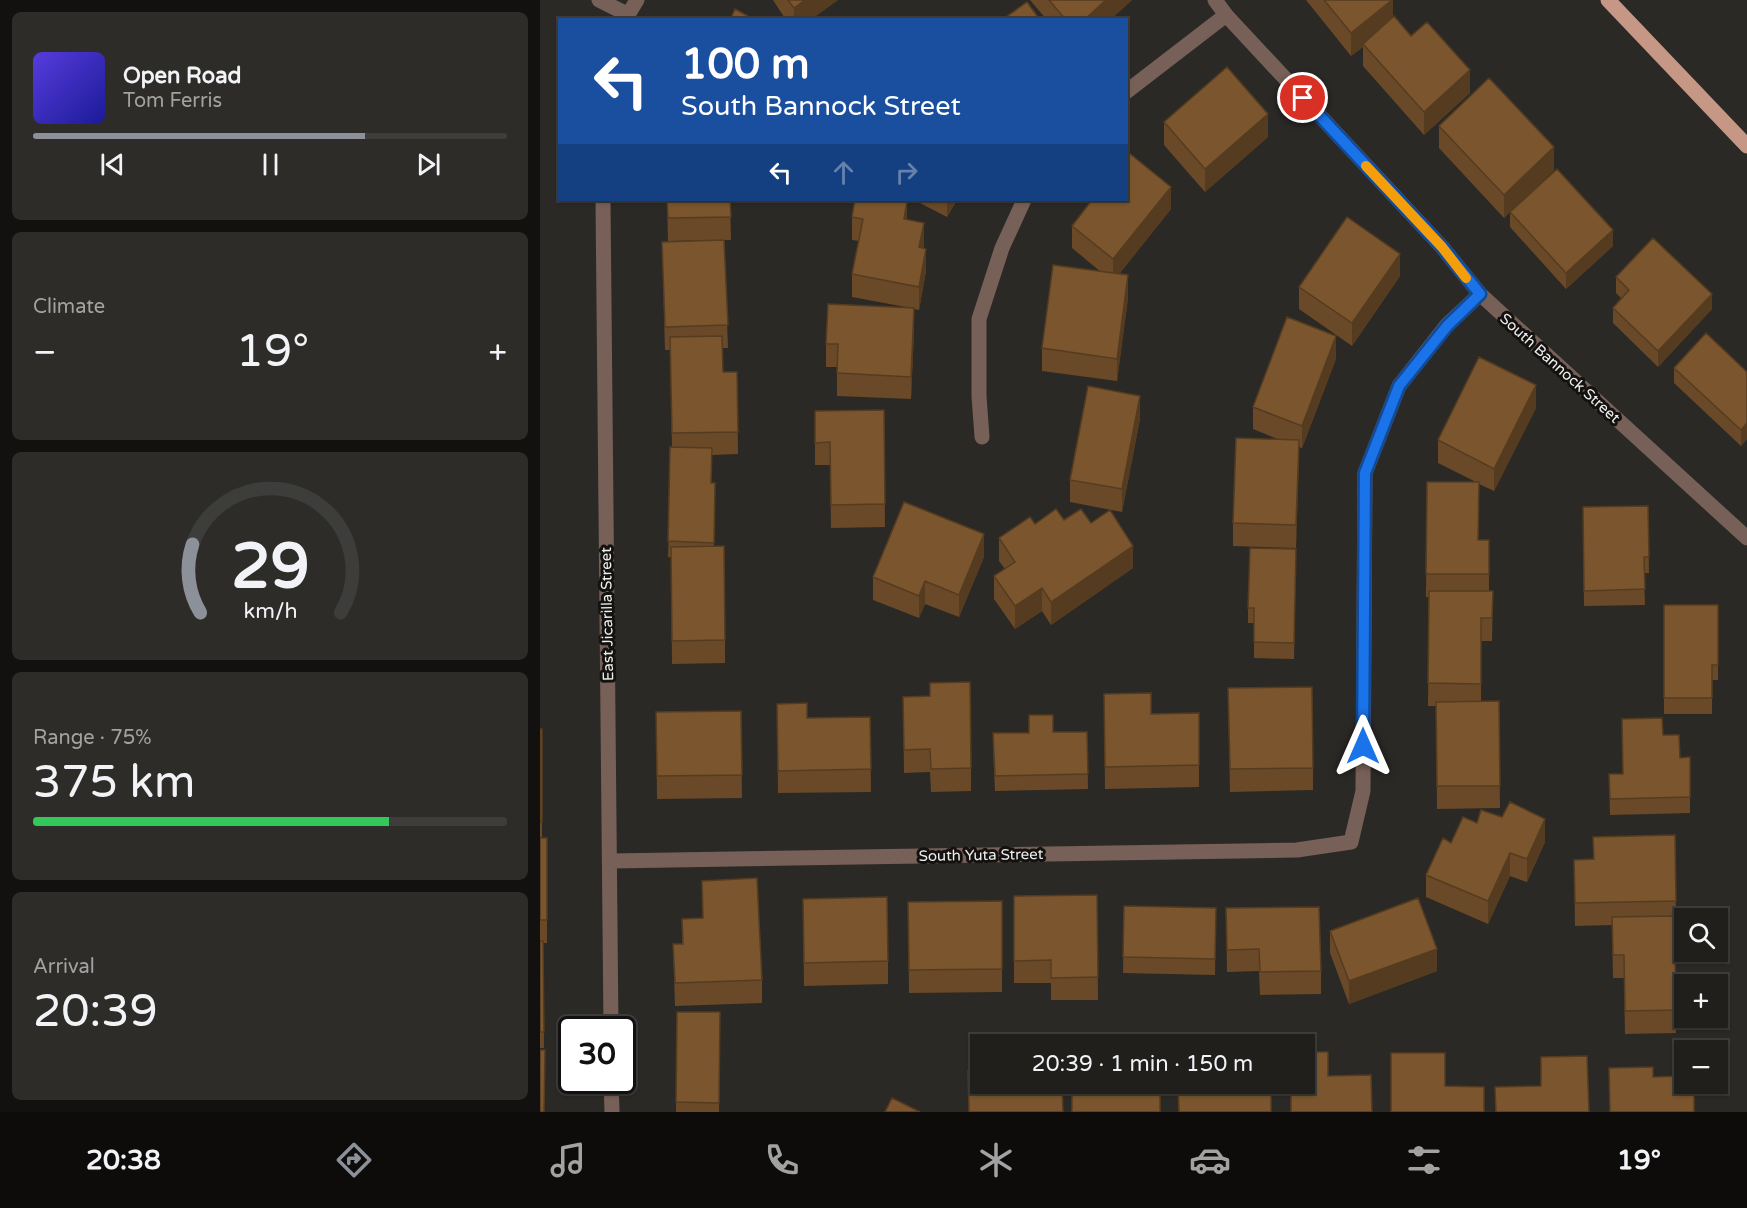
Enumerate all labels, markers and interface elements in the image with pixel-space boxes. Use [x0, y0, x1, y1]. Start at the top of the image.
text: 100 m [681, 39, 810, 90]
icon: left [582, 42, 660, 120]
text: Open Road [123, 63, 241, 89]
pin [1277, 72, 1328, 123]
icon: arrive [1286, 81, 1319, 114]
text: Tom Ferris [123, 89, 222, 113]
text: South Bannock Street [681, 90, 961, 123]
icon: previous [96, 148, 129, 181]
icon: pause [254, 148, 287, 181]
icon: next [412, 148, 445, 181]
icon: left [764, 156, 797, 189]
icon: ahead [827, 156, 860, 189]
icon: right [890, 156, 923, 189]
text: Climate [33, 295, 105, 319]
street label: South Bannock Street [1496, 309, 1624, 427]
text: 19° [236, 325, 309, 379]
text: − [33, 333, 57, 372]
text: + [488, 333, 507, 372]
text: 29 [231, 530, 309, 605]
street label: East Jicarilla Street [597, 547, 617, 681]
text: km/h [243, 598, 297, 624]
position arrow [1331, 714, 1395, 778]
text: Range · 75% [33, 726, 152, 750]
text: 375 km [33, 756, 195, 810]
street label: South Yuta Street [918, 845, 1044, 865]
map controls [1674, 908, 1728, 1094]
button: search [1674, 908, 1728, 962]
text: Arrival [33, 955, 95, 979]
button: + [1674, 974, 1728, 1028]
text: 20:39 [33, 985, 158, 1039]
speed limit sign: 30 [558, 1016, 636, 1094]
button: − [1674, 1040, 1728, 1094]
text: 20:39 · 1 min · 150 m [1032, 1051, 1253, 1077]
icon: directions [333, 1139, 375, 1181]
icon: music [547, 1139, 589, 1181]
icon: phone [761, 1139, 803, 1181]
icon: climate [975, 1139, 1017, 1181]
icon: car [1189, 1139, 1231, 1181]
icon: filters [1403, 1139, 1445, 1181]
text: 20:38 [86, 1144, 161, 1177]
text: 19° [1617, 1144, 1661, 1177]

